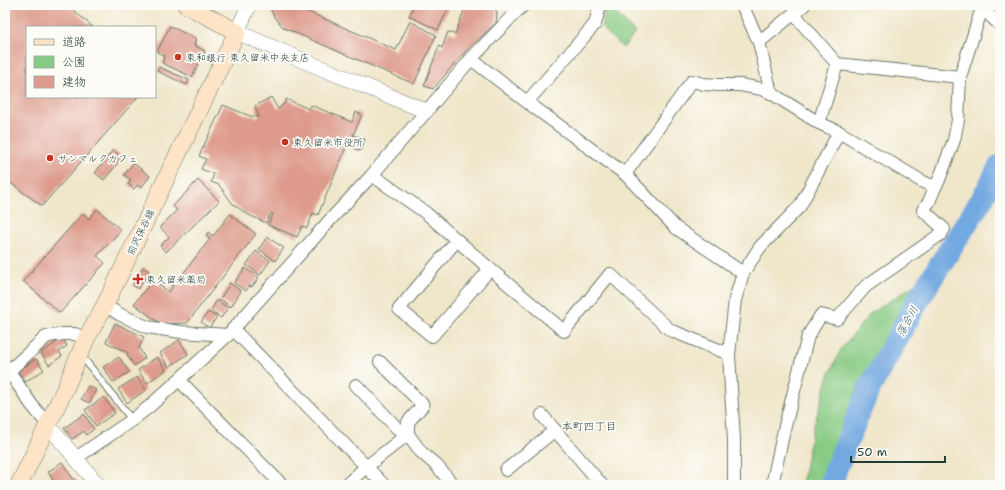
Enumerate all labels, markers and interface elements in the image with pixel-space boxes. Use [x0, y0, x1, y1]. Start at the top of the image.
legend [26, 26, 156, 98]
text: 道路 [62, 34, 86, 50]
place label: 東和銀行 東久留米中央支店 [186, 51, 309, 64]
marker: 東和銀行 東久留米中央支店 [173, 52, 183, 62]
text: 公園 [62, 54, 86, 70]
text: 建物 [62, 74, 86, 90]
place label: 東久留米市役所 [293, 136, 363, 149]
marker: 東久留米市役所 [280, 137, 290, 147]
place label: サンマルクカフェ [58, 152, 138, 165]
marker: サンマルクカフェ [45, 153, 55, 163]
street label: 前沢保谷線 [124, 207, 157, 258]
place label: 東久留米薬局 [146, 273, 206, 286]
marker: 東久留米薬局 [133, 274, 143, 284]
water label: 落合川 [893, 303, 922, 339]
district label: 本町四丁目 [562, 419, 617, 434]
scale bar [851, 438, 945, 464]
text: 50 m [857, 444, 887, 460]

